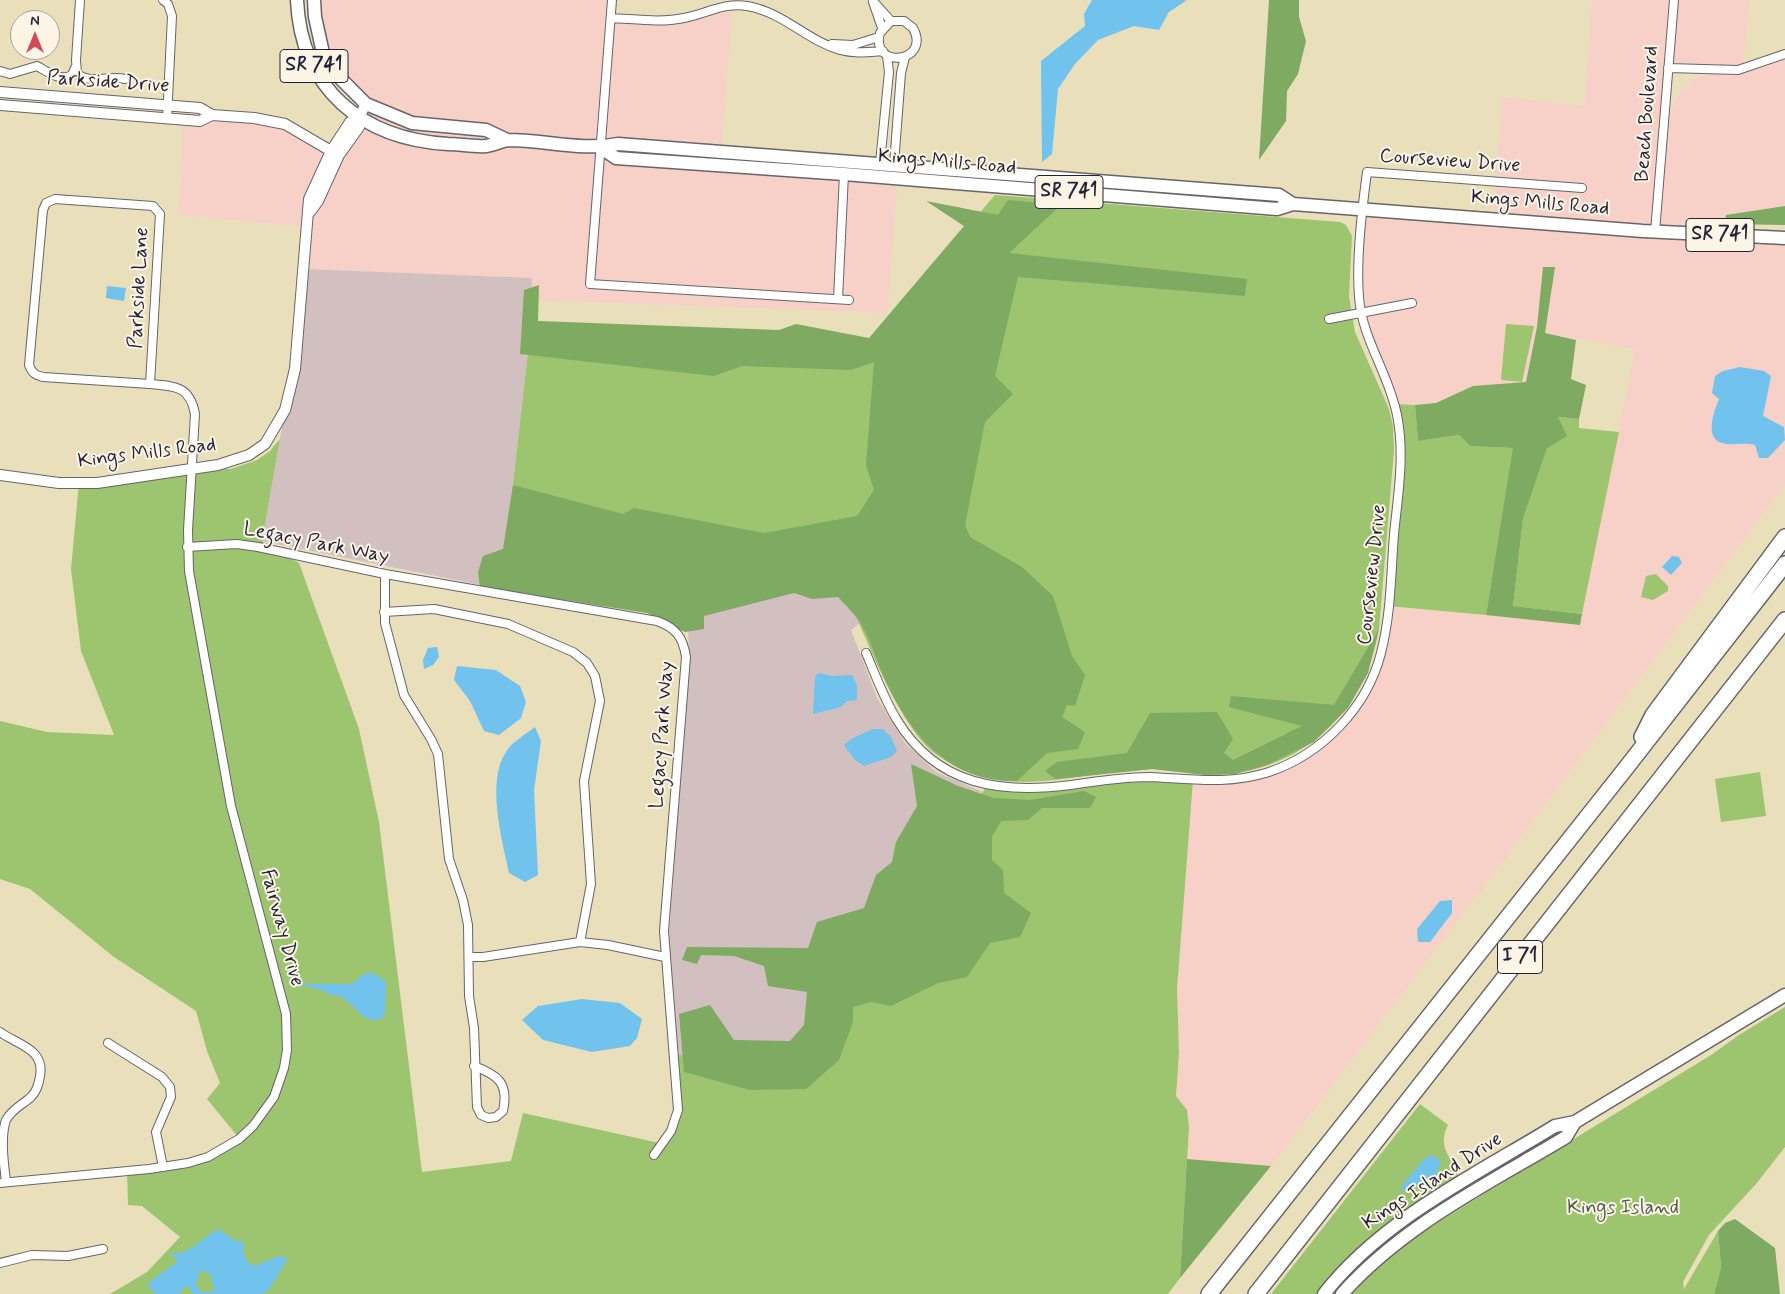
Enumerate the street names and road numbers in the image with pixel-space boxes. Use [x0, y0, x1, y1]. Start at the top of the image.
street label: Beach Boulevard [1631, 45, 1665, 183]
road number: SR 741 [280, 49, 348, 82]
street label: Parkside Drive [46, 67, 170, 99]
street label: Kings Mills Road [877, 145, 1017, 181]
street label: Courseview Drive [1379, 145, 1521, 179]
road number: SR 741 [1035, 176, 1103, 208]
street label: Kings Mills Road [1470, 186, 1610, 222]
road number: SR 741 [1686, 218, 1754, 252]
street label: Parkside Lane [125, 227, 155, 349]
street label: Kings Mills Road [77, 434, 217, 474]
street label: Courseview Drive [1354, 504, 1392, 646]
street label: Legacy Park Way [241, 518, 391, 570]
street label: Legacy Park Way [646, 660, 680, 810]
street label: Fairway Drive [254, 867, 308, 989]
road number: I 71 [1498, 940, 1542, 974]
street label: Kings Island Drive [1359, 1128, 1507, 1236]

